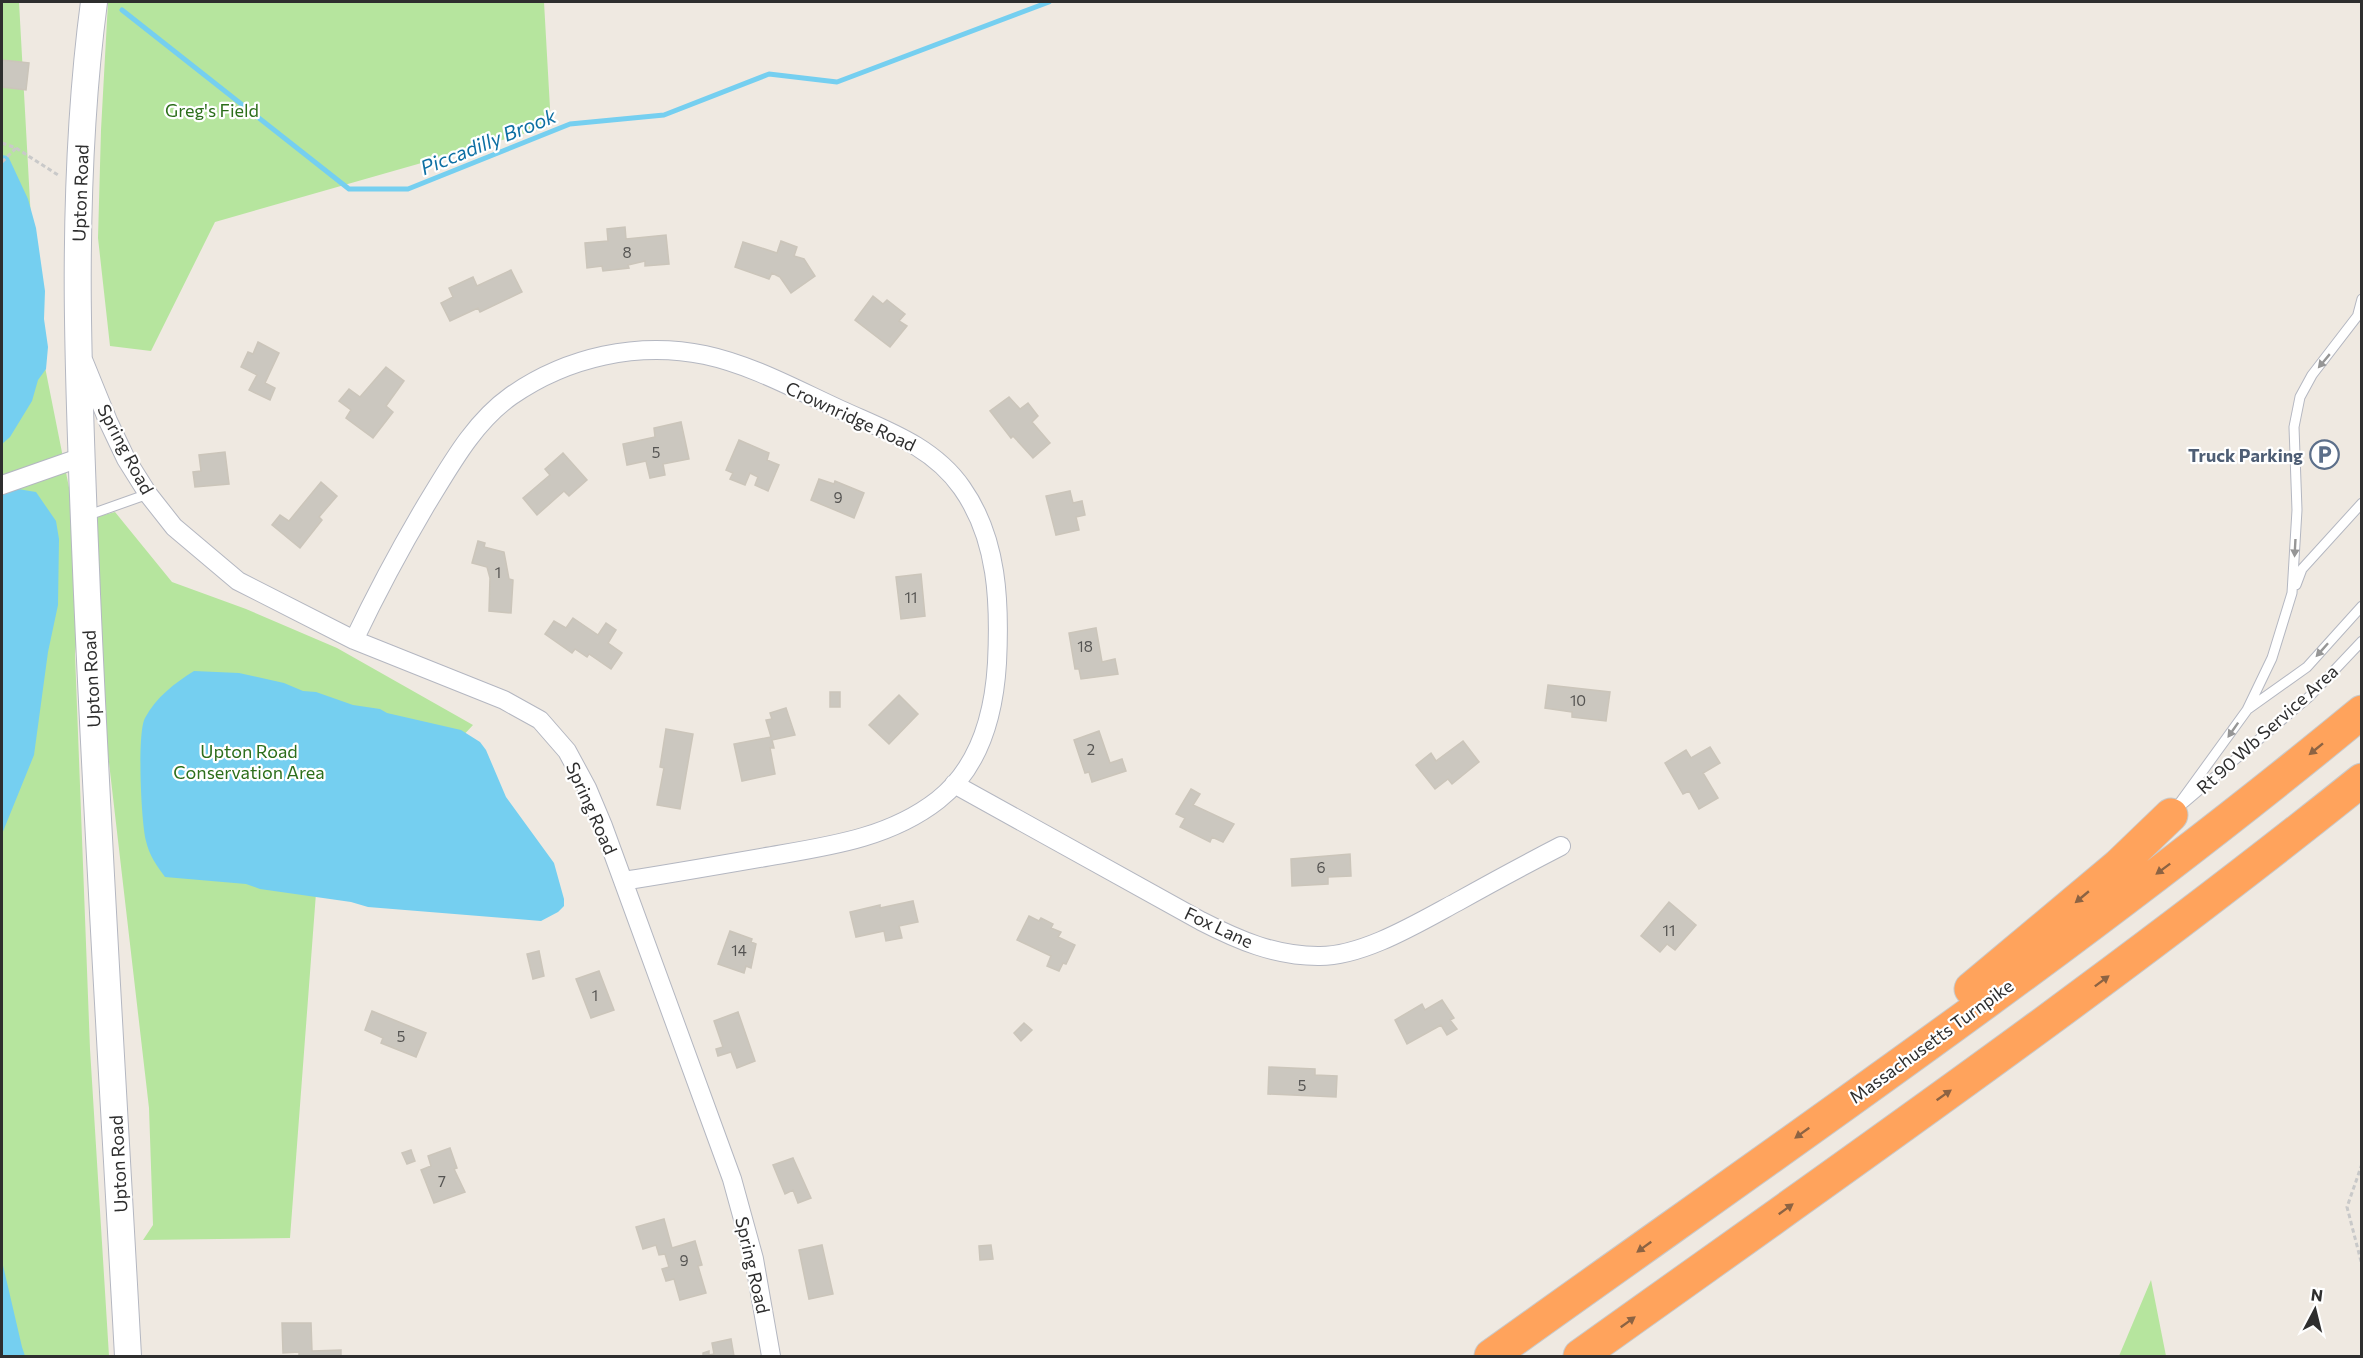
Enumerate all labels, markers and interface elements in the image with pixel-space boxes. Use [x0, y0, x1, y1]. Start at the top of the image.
park label: Greg's Field [165, 99, 259, 121]
water label: Piccadilly Brook [417, 102, 560, 179]
street label: Upton Road [67, 144, 93, 242]
house number: 8 [622, 243, 632, 261]
one-way arrow [2317, 353, 2330, 369]
street label: Crownridge Road [782, 376, 920, 456]
street label: Spring Road [93, 400, 159, 498]
parking icon: Truck Parking [2308, 439, 2340, 471]
house number: 5 [652, 443, 660, 461]
place label: Truck Parking [2188, 444, 2303, 466]
house number: 9 [833, 488, 843, 506]
one-way arrow [2290, 538, 2300, 557]
house number: 1 [495, 563, 501, 581]
house number: 11 [905, 588, 917, 606]
street label: Upton Road [77, 630, 105, 728]
house number: 18 [1077, 637, 1093, 655]
one-way arrow [2316, 642, 2329, 657]
street label: Rt 90 Wb Service Area [2192, 660, 2342, 798]
house number: 10 [1570, 691, 1586, 709]
one-way arrow [2227, 721, 2239, 737]
park label: Upton Road Conservation Area [173, 740, 325, 783]
house number: 2 [1087, 740, 1095, 758]
one-way arrow [2308, 743, 2324, 756]
street label: Spring Road [562, 758, 622, 858]
house number: 6 [1316, 858, 1326, 876]
one-way arrow [2155, 863, 2171, 875]
one-way arrow [2074, 890, 2090, 903]
street label: Fox Lane [1181, 902, 1257, 952]
house number: 11 [1663, 921, 1675, 939]
house number: 14 [731, 941, 747, 959]
street label: Massachusetts Turnpike [1845, 974, 2017, 1108]
one-way arrow [2095, 975, 2110, 987]
house number: 1 [592, 986, 598, 1004]
house number: 5 [397, 1027, 405, 1045]
house number: 5 [1298, 1076, 1306, 1094]
one-way arrow [1936, 1089, 1952, 1101]
street label: Upton Road [104, 1115, 132, 1213]
one-way arrow [1795, 1127, 1811, 1139]
house number: 7 [438, 1172, 446, 1190]
one-way arrow [1778, 1203, 1793, 1215]
street label: Spring Road [731, 1214, 775, 1316]
one-way arrow [1636, 1241, 1652, 1253]
house number: 9 [679, 1251, 689, 1269]
north arrow [2285, 1280, 2345, 1340]
text: N [2310, 1284, 2324, 1305]
one-way arrow [1619, 1316, 1635, 1328]

